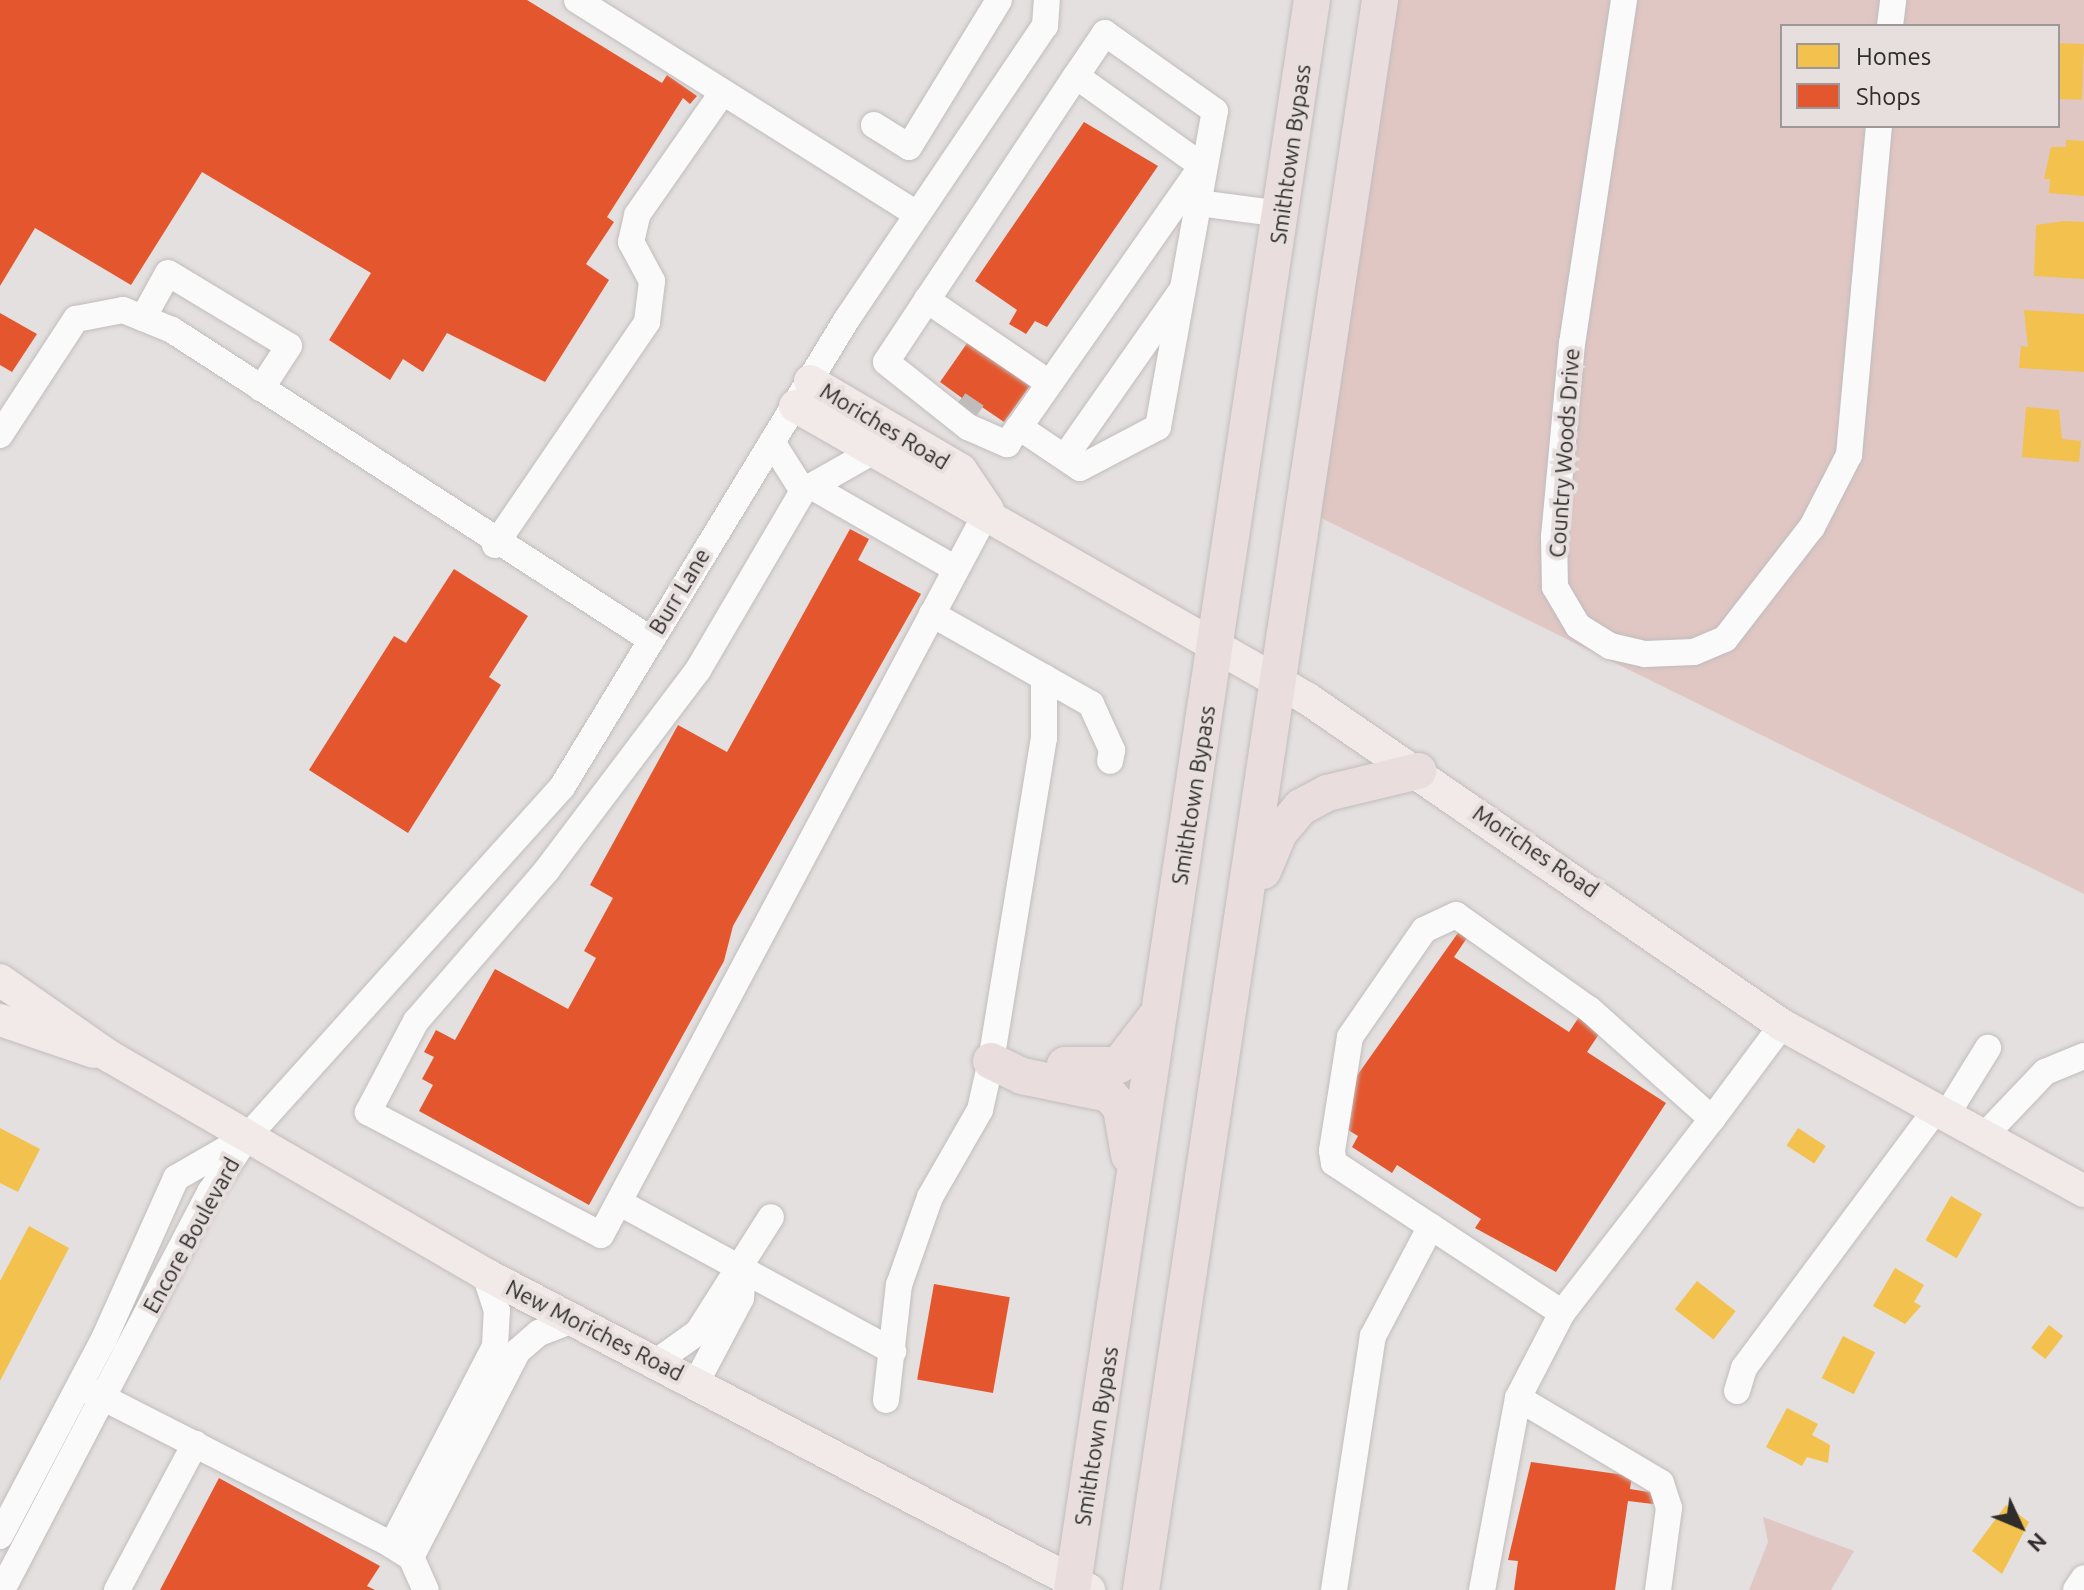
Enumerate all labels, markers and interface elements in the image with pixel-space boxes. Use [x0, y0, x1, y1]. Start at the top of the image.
legend [1780, 24, 2060, 128]
text: Homes [1856, 43, 1931, 70]
street label: Smithtown Bypass [1264, 63, 1316, 245]
text: Shops [1856, 83, 1921, 110]
street label: Country Woods Drive [1544, 347, 1584, 559]
street label: Moriches Road [816, 377, 954, 475]
street label: Burr Lane [643, 543, 715, 639]
street label: Smithtown Bypass [1166, 704, 1220, 886]
street label: Moriches Road [1468, 799, 1604, 903]
street label: Encore Boulevard [137, 1153, 245, 1317]
street label: New Moriches Road [502, 1274, 688, 1386]
street label: Smithtown Bypass [1069, 1345, 1123, 1527]
north arrow [1980, 1486, 2060, 1566]
text: N [2023, 1528, 2052, 1558]

